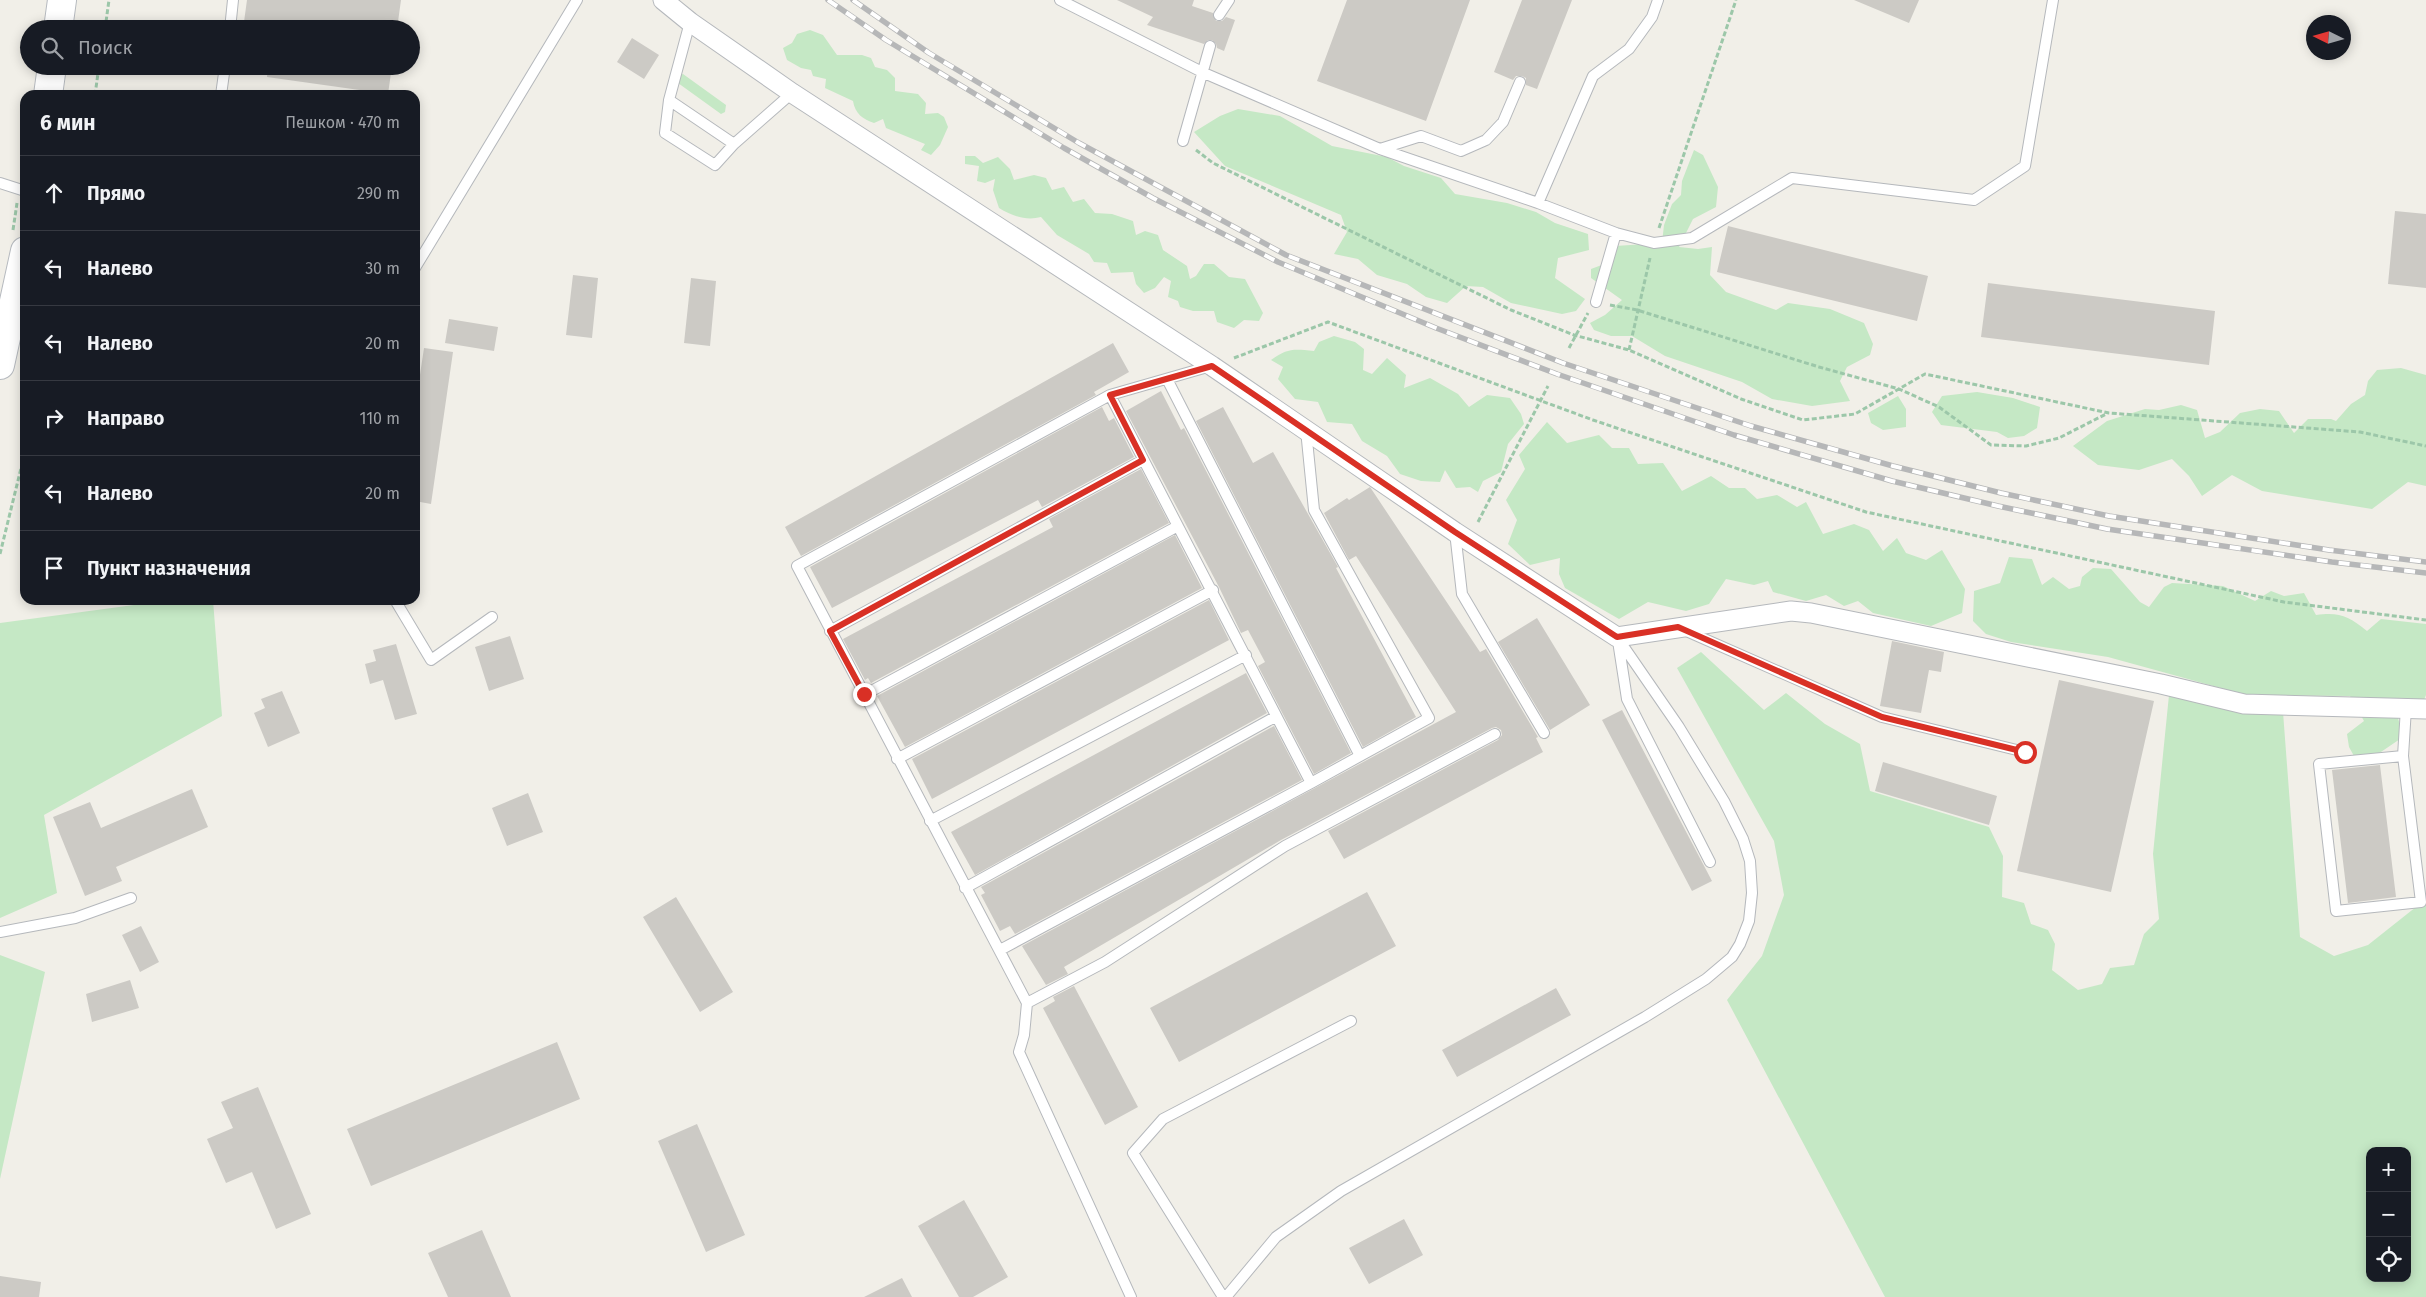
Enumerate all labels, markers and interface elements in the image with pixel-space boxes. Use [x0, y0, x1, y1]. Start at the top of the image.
north arrow [2306, 15, 2351, 60]
search box [20, 20, 420, 75]
icon: search [38, 34, 66, 62]
text: Поиск [78, 36, 132, 59]
text: 6 мин [40, 110, 96, 136]
text: Пешком · 470 m [285, 113, 400, 132]
icon: ahead [40, 179, 68, 207]
text: Прямо [87, 182, 145, 205]
text: 290 m [357, 184, 400, 203]
icon: left [40, 254, 68, 282]
text: Налево [87, 257, 153, 280]
text: 30 m [365, 259, 400, 278]
icon: left [40, 329, 68, 357]
text: Налево [87, 332, 153, 355]
text: 20 m [365, 334, 400, 353]
icon: right [40, 404, 68, 432]
text: Направо [87, 407, 164, 430]
text: 110 m [359, 409, 400, 428]
icon: left [40, 479, 68, 507]
text: Налево [87, 482, 153, 505]
text: 20 m [365, 484, 400, 503]
icon: arrive [40, 554, 68, 582]
text: Пункт назначения [87, 557, 251, 580]
route end [853, 683, 876, 706]
route start [2014, 741, 2037, 764]
map controls [2366, 1147, 2411, 1282]
button: + [2366, 1147, 2411, 1192]
button: − [2366, 1192, 2411, 1237]
button: locate [2366, 1237, 2411, 1282]

